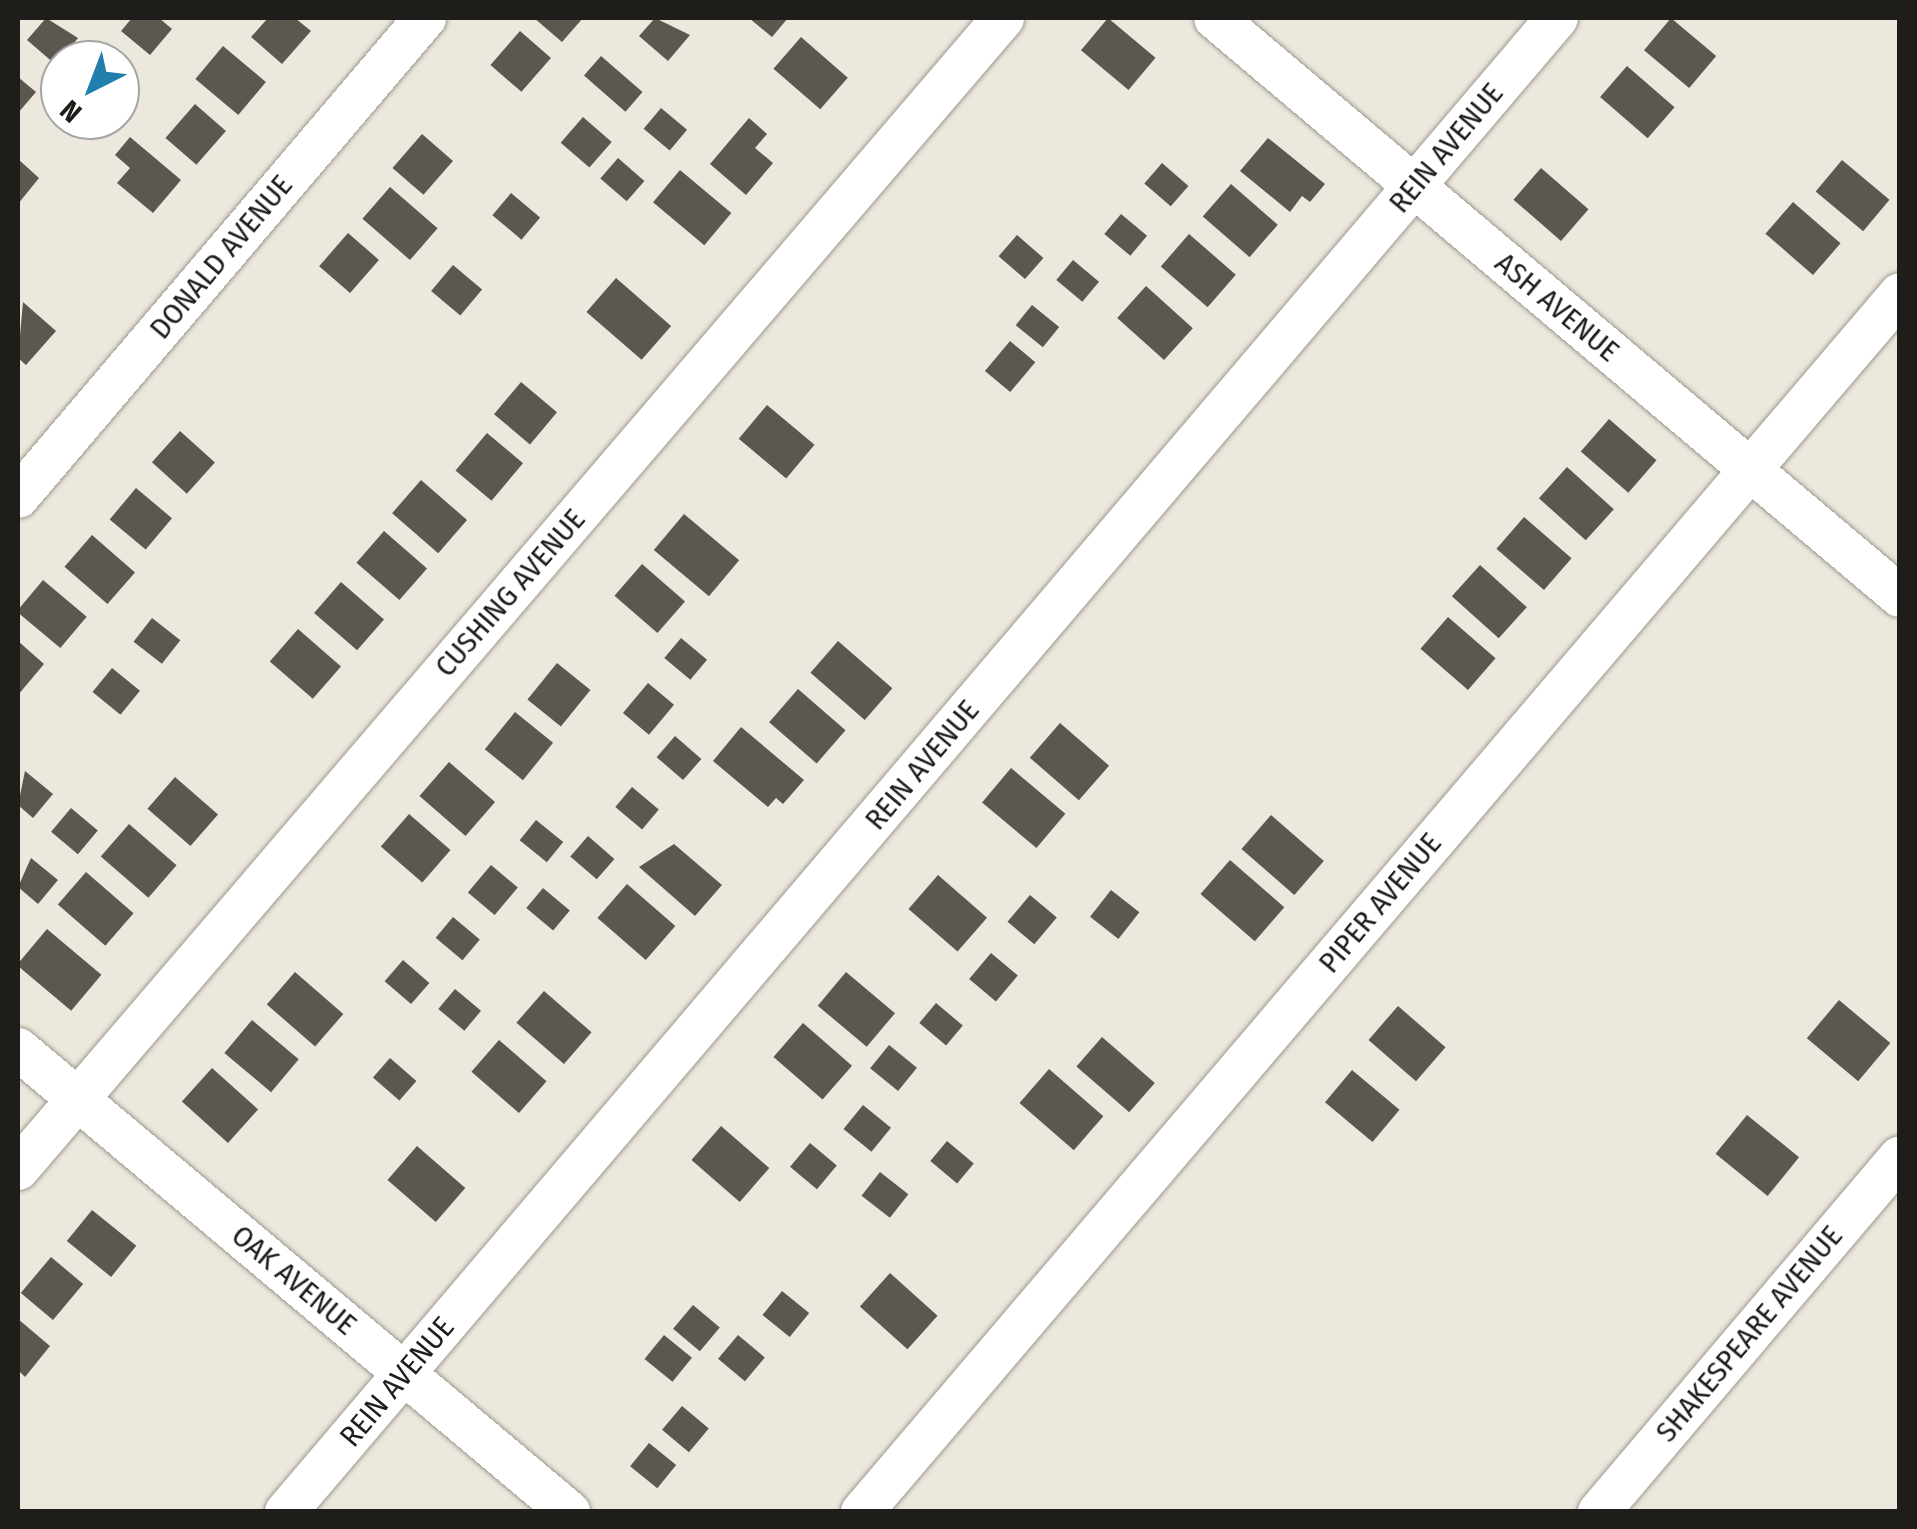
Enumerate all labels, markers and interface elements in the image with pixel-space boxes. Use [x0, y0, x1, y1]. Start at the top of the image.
north arrow [40, 40, 140, 140]
street label: REIN AVENUE [1381, 76, 1511, 220]
text: N [54, 93, 88, 129]
street label: DONALD AVENUE [142, 168, 300, 346]
street label: ASH AVENUE [1488, 245, 1626, 369]
street label: CUSHING AVENUE [427, 502, 593, 684]
street label: REIN AVENUE [857, 693, 987, 837]
street label: PIPER AVENUE [1311, 826, 1449, 980]
street label: OAK AVENUE [224, 1217, 364, 1343]
street label: SHAKESPEARE AVENUE [1648, 1219, 1850, 1449]
street label: REIN AVENUE [332, 1310, 462, 1454]

